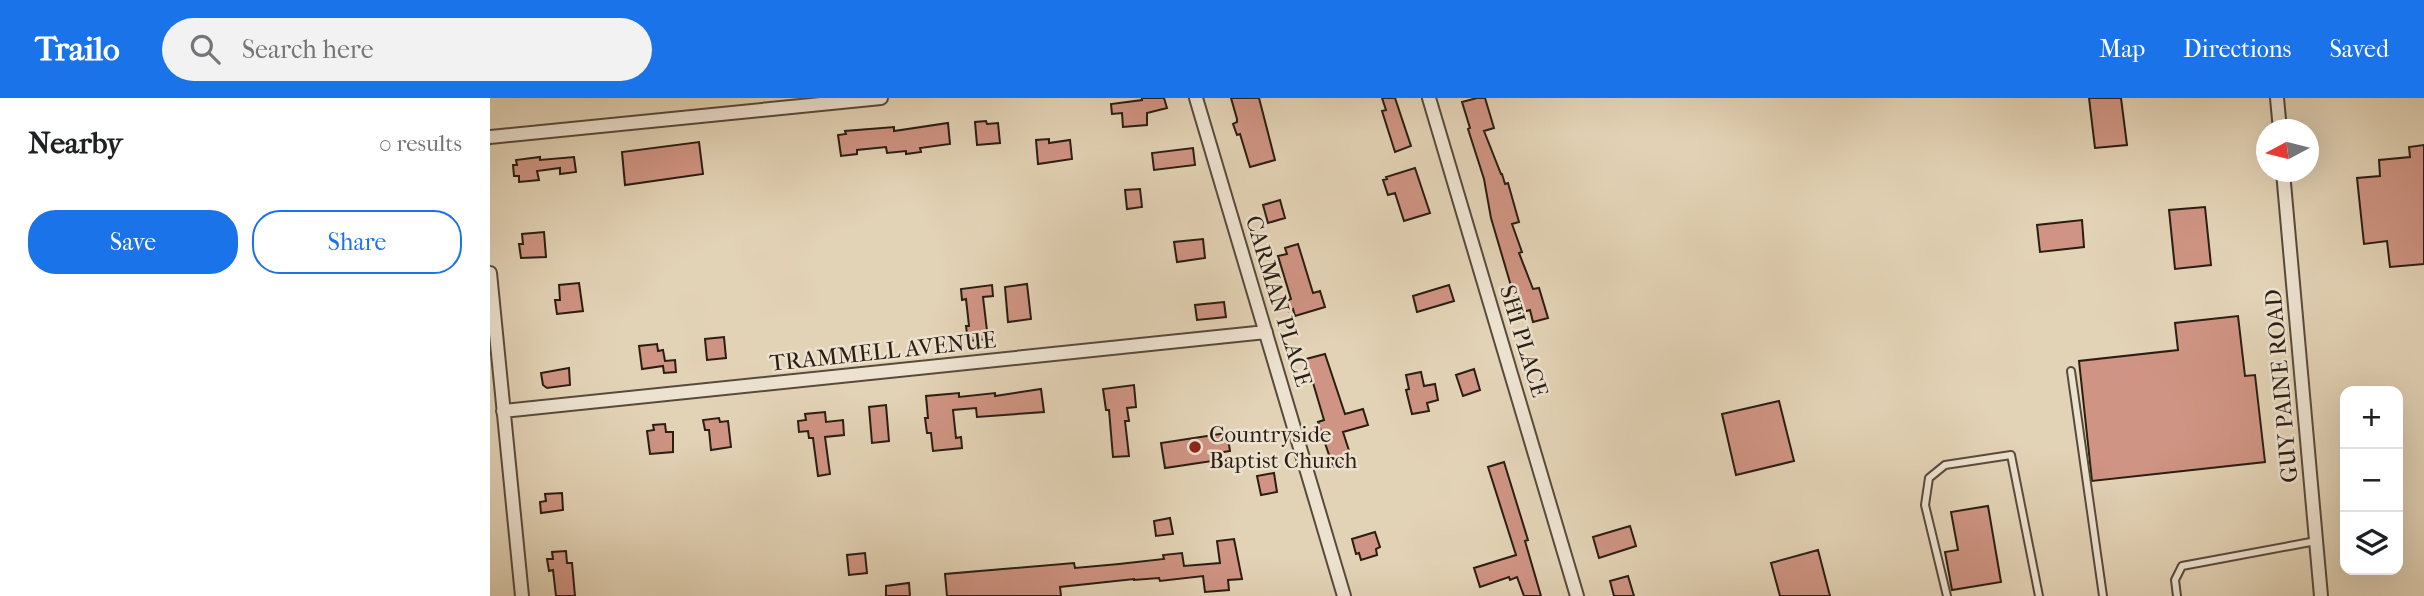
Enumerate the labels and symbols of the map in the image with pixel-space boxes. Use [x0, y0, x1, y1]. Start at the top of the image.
north arrow [2256, 119, 2319, 182]
street label: CARMAN PLACE [1240, 212, 1317, 390]
street label: SHI PLACE [1494, 282, 1553, 401]
street label: GUY PAINE ROAD [2260, 288, 2303, 484]
street label: TRAMMELL AVENUE [768, 326, 998, 377]
place label: Countryside Baptist Church [1209, 421, 1358, 474]
marker: Countryside Baptist Church [1187, 439, 1203, 455]

